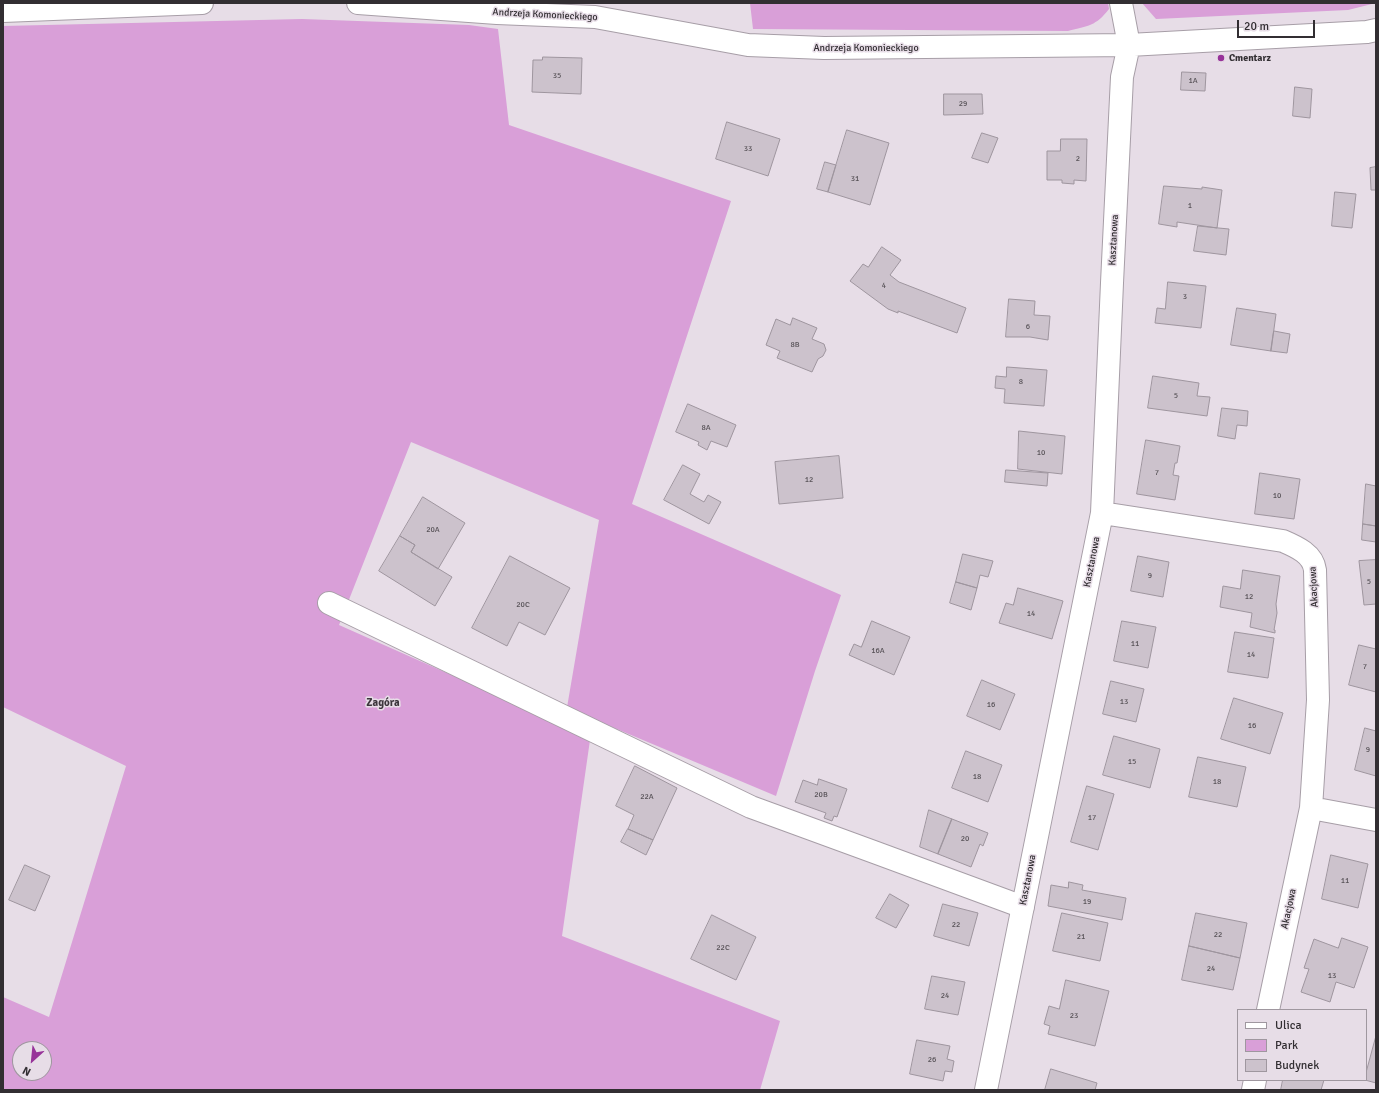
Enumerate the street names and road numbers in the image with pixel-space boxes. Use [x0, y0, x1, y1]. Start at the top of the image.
street label: Andrzeja Komonieckiego [492, 6, 598, 24]
street label: Andrzeja Komonieckiego [813, 42, 919, 54]
street label: Kasztanowa [1107, 214, 1121, 266]
street label: Kasztanowa [1081, 536, 1103, 588]
street label: Akacjowa [1307, 566, 1321, 608]
street label: Kasztanowa [1017, 854, 1039, 906]
street label: Akacjowa [1279, 888, 1299, 930]

